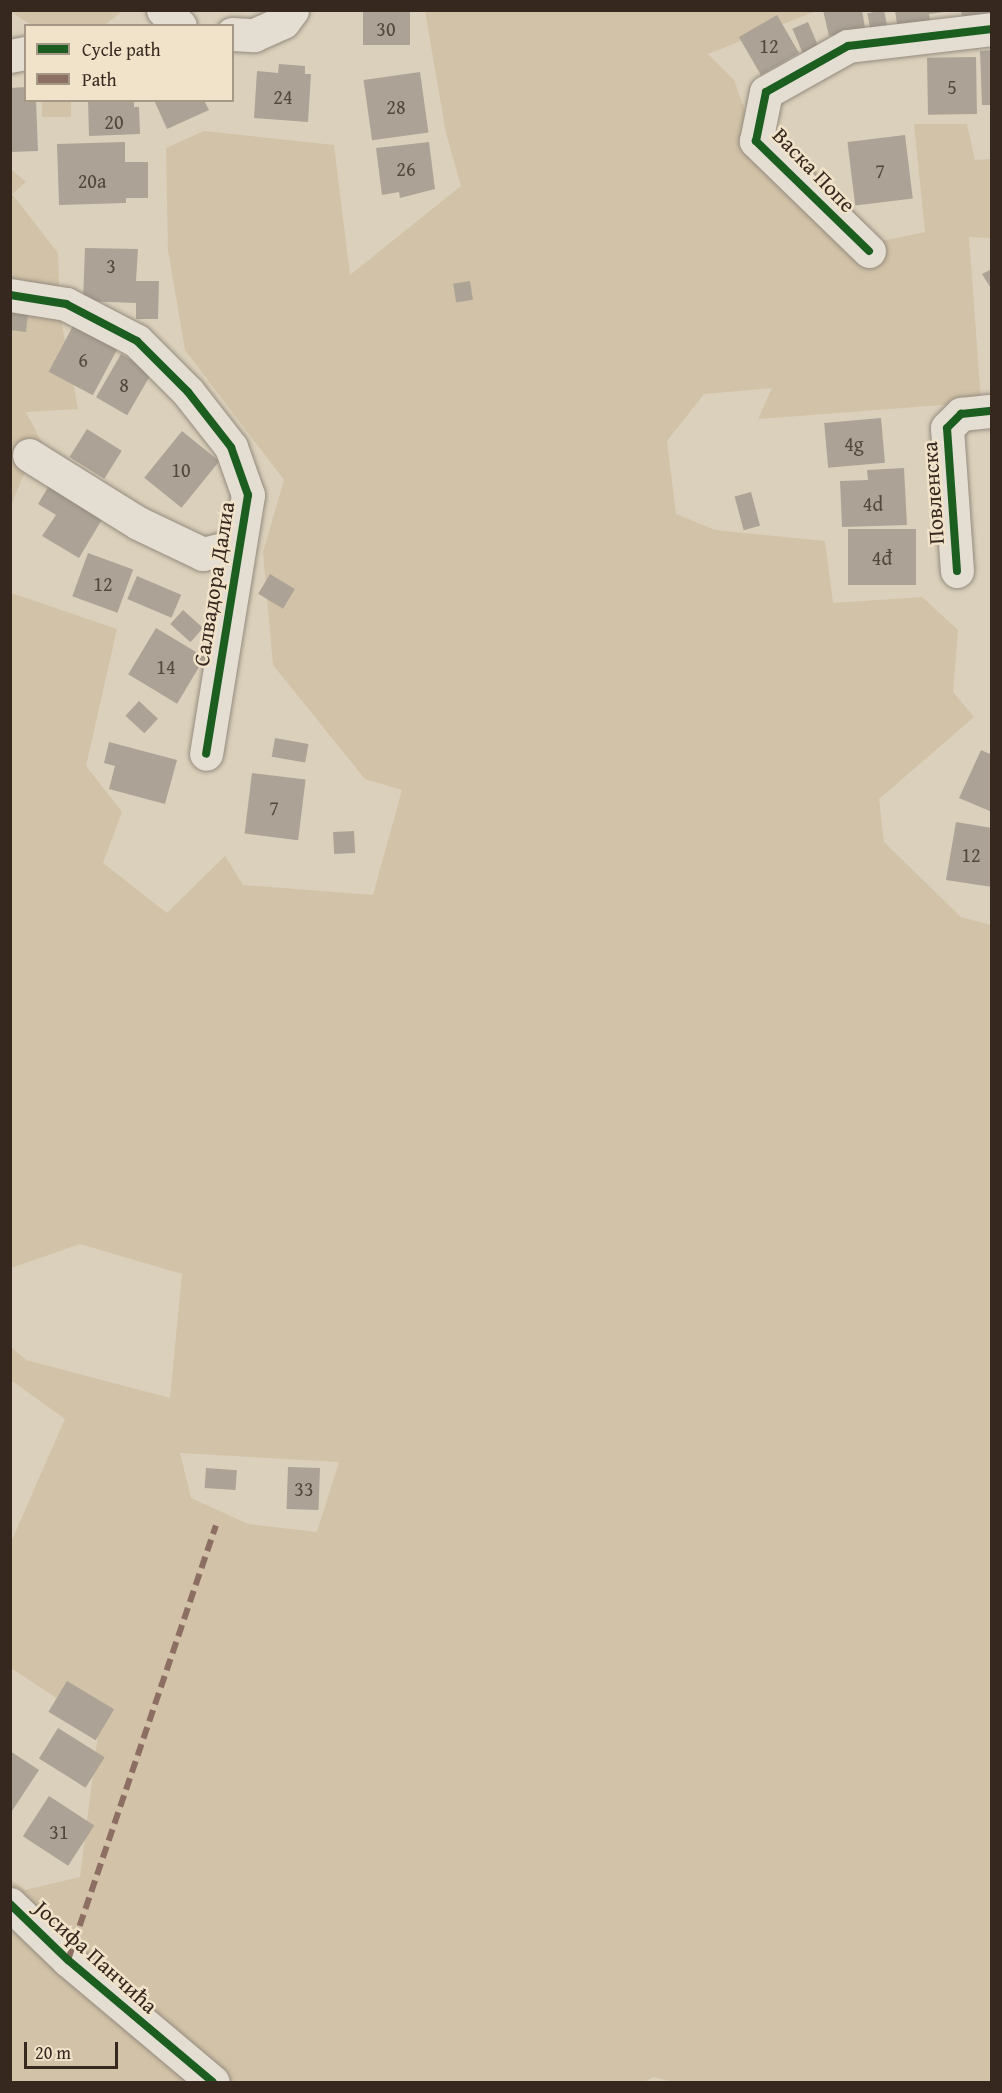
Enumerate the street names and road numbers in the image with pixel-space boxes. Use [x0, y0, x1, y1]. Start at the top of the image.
street label: Васка Попе [767, 122, 861, 218]
street label: Повленска [916, 441, 950, 545]
street label: Салвадора Далиа [188, 500, 240, 668]
street label: Јосифа Панчића [29, 1895, 163, 2019]

